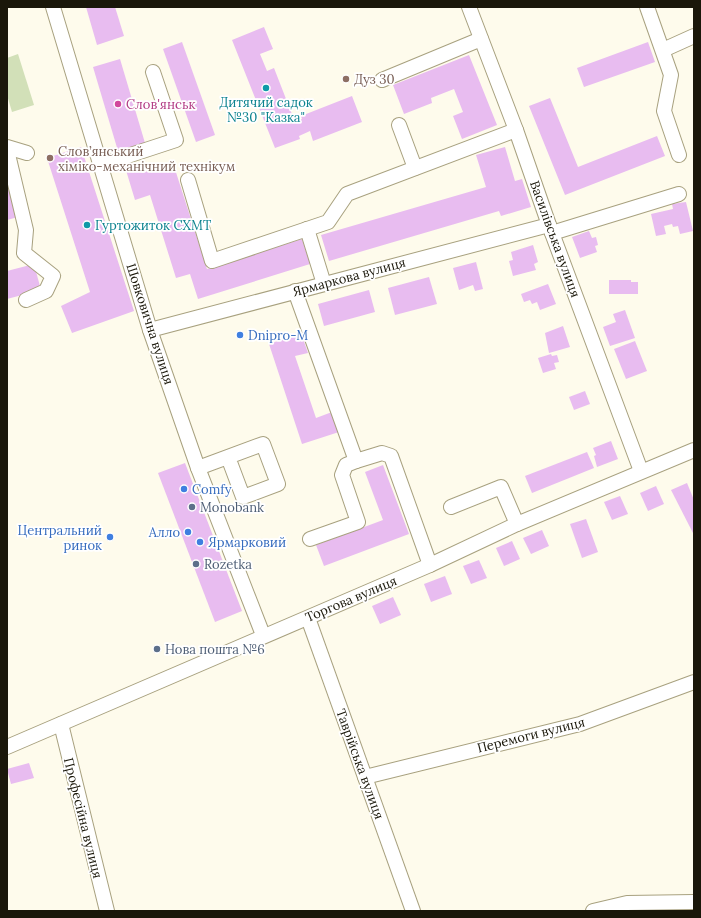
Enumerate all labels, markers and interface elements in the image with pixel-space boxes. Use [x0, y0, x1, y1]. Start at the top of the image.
place label: Дуз 30 [354, 71, 395, 88]
marker: Дуз 30 [341, 74, 351, 84]
marker: Дитячий садок №30 "Казка" [261, 83, 271, 93]
place label: Дитячий садок №30 "Казка" [219, 94, 313, 126]
place label: Слов'янськ [126, 96, 196, 113]
marker: Слов'янськ [113, 99, 123, 109]
place label: Слов’янський хіміко-механічний технікум [58, 143, 236, 175]
marker: Слов’янський хіміко-механічний технікум [45, 153, 55, 163]
street label: Василівська вулиця [526, 178, 584, 300]
place label: Гуртожиток СХМТ [95, 217, 212, 234]
marker: Гуртожиток СХМТ [82, 220, 92, 230]
street label: Ярмаркова вулиця [291, 254, 407, 300]
street label: Шовковична вулиця [122, 261, 178, 387]
place label: Dnipro-M [248, 327, 308, 344]
marker: Dnipro-M [235, 330, 245, 340]
place label: Comfy [192, 481, 232, 498]
marker: Comfy [179, 484, 189, 494]
place label: Monobank [200, 499, 264, 516]
marker: Monobank [187, 502, 197, 512]
place label: Центральний ринок [18, 522, 102, 554]
place label: Алло [148, 524, 180, 541]
marker: Алло [183, 527, 193, 537]
marker: Центральний ринок [105, 532, 115, 542]
place label: Ярмарковий [208, 534, 286, 551]
marker: Ярмарковий [195, 537, 205, 547]
place label: Rozetka [204, 556, 252, 573]
marker: Rozetka [191, 559, 201, 569]
street label: Торгова вулиця [303, 572, 399, 626]
place label: Нова пошта №6 [165, 641, 265, 658]
marker: Нова пошта №6 [152, 644, 162, 654]
street label: Таврійська вулиця [332, 706, 388, 822]
street label: Перемоги вулиця [475, 713, 587, 757]
street label: Професійна вулиця [60, 756, 106, 880]

